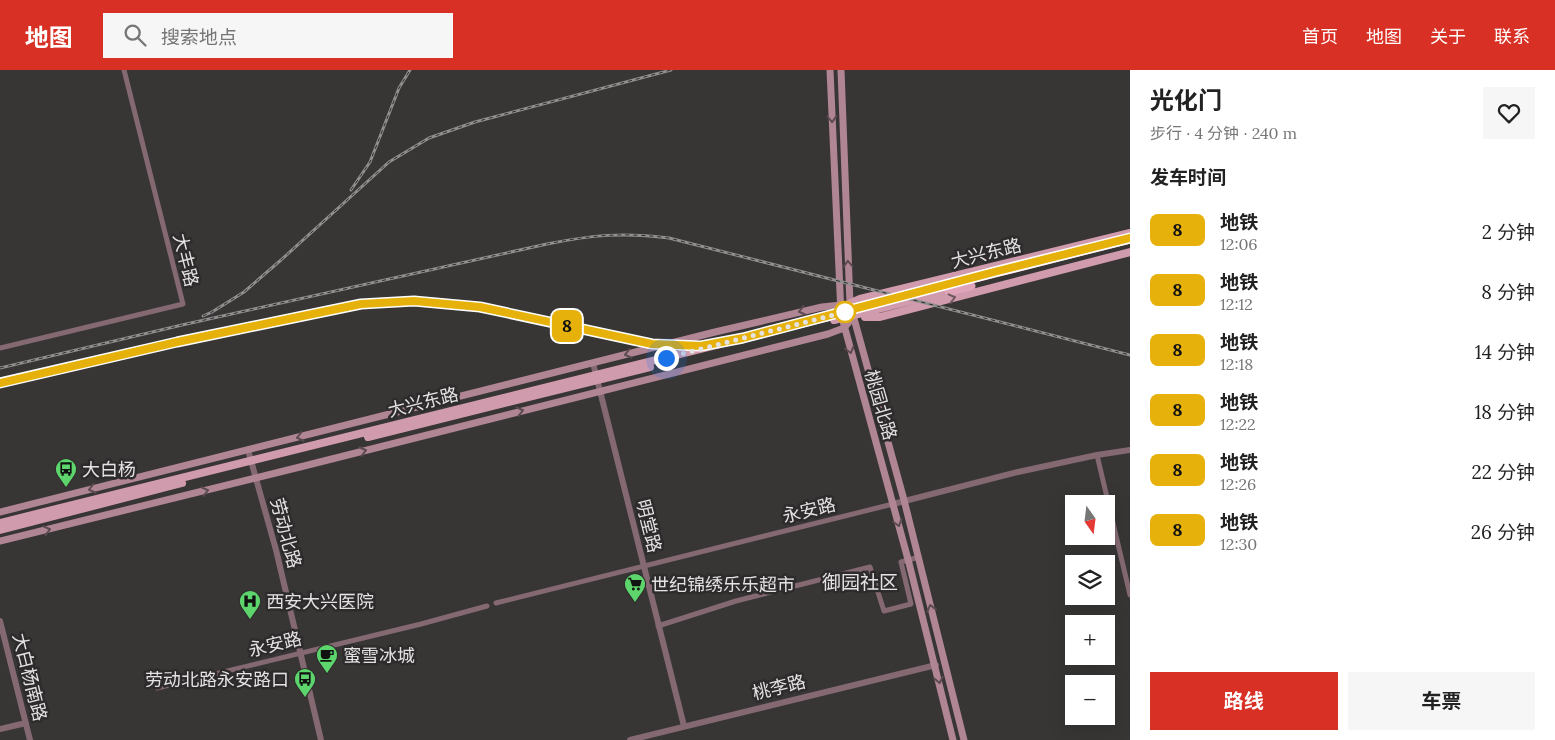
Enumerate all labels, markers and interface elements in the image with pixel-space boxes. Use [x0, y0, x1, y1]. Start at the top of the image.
search box [103, 13, 453, 58]
icon: search [121, 21, 149, 49]
text: 地图 [25, 22, 73, 53]
text: 搜索地点 [161, 25, 237, 49]
text: 首页 [1302, 25, 1338, 48]
text: 地图 [1366, 25, 1402, 48]
text: 关于 [1430, 25, 1466, 48]
text: 联系 [1494, 25, 1530, 48]
text: 光化门 [1150, 85, 1222, 116]
button: heart [1483, 87, 1535, 139]
one-way arrow [826, 115, 837, 123]
text: 步行 · 4 分钟 · 240 m [1150, 123, 1297, 143]
text: 发车时间 [1150, 165, 1226, 189]
text: 地铁 [1220, 210, 1258, 234]
text: 8 [1172, 218, 1183, 241]
text: 2 分钟 [1482, 220, 1535, 244]
street label: 大丰路 [168, 231, 204, 289]
street label: 大兴东路 [948, 233, 1024, 273]
text: 12:06 [1220, 234, 1258, 254]
one-way arrow [842, 259, 853, 267]
text: 地铁 [1220, 270, 1258, 294]
text: 8 [1172, 278, 1183, 301]
text: 8 分钟 [1481, 280, 1535, 304]
one-way arrow [947, 294, 955, 304]
text: 12:12 [1220, 294, 1253, 314]
unlabelled marker [834, 301, 856, 323]
one-way arrow [798, 305, 807, 316]
line badge: 8 [551, 310, 583, 342]
text: 8 [562, 314, 572, 337]
text: 地铁 [1220, 330, 1258, 354]
text: 8 [1172, 338, 1183, 361]
text: 14 分钟 [1475, 340, 1535, 364]
one-way arrow [844, 345, 855, 354]
your location [654, 346, 679, 371]
one-way arrow [624, 349, 632, 359]
text: 12:18 [1220, 354, 1253, 374]
street label: 桃园北路 [860, 367, 902, 443]
street label: 大兴东路 [385, 382, 461, 422]
text: 地铁 [1220, 390, 1258, 414]
text: 8 [1172, 398, 1183, 421]
text: 18 分钟 [1474, 400, 1535, 424]
one-way arrow [516, 406, 525, 417]
text: 12:22 [1220, 414, 1256, 434]
one-way arrow [296, 431, 305, 442]
one-way arrow [358, 447, 366, 457]
text: 地铁 [1220, 450, 1258, 474]
bus stop icon: 大白杨 [54, 457, 78, 488]
place label: 大白杨 [82, 458, 136, 481]
text: 8 [1172, 458, 1183, 481]
text: 22 分钟 [1472, 460, 1535, 484]
text: 12:26 [1220, 474, 1256, 494]
one-way arrow [88, 483, 96, 493]
one-way arrow [201, 486, 210, 497]
street label: 永安路 [780, 492, 838, 528]
street label: 劳动北路 [266, 495, 306, 571]
north arrow [1065, 495, 1115, 545]
map controls [1065, 495, 1115, 725]
street label: 明堂路 [631, 497, 667, 555]
text: 地铁 [1220, 510, 1258, 534]
text: 8 [1172, 518, 1183, 541]
one-way arrow [893, 519, 903, 527]
text: 26 分钟 [1471, 520, 1535, 544]
one-way arrow [43, 525, 52, 536]
text: 12:30 [1220, 534, 1257, 554]
button: layers [1065, 555, 1115, 605]
district label: 御园社区 [822, 570, 898, 594]
supermarket icon: 世纪锦绣乐乐超市 [623, 572, 647, 603]
place label: 世纪锦绣乐乐超市 [651, 573, 795, 596]
hospital icon: 西安大兴医院 [238, 589, 262, 620]
place label: 西安大兴医院 [266, 590, 374, 613]
one-way arrow [926, 603, 937, 612]
button: + [1065, 615, 1115, 665]
street label: 永安路 [246, 626, 304, 662]
street label: 大白杨南路 [8, 631, 52, 723]
cafe icon: 蜜雪冰城 [315, 643, 339, 674]
place label: 蜜雪冰城 [343, 644, 415, 667]
bus stop icon: 劳动北路永安路口 [293, 667, 317, 698]
place label: 劳动北路永安路口 [145, 668, 289, 691]
street label: 桃李路 [750, 669, 808, 705]
button: 路线 [1150, 672, 1338, 730]
button: 车票 [1348, 672, 1535, 730]
button: − [1065, 675, 1115, 725]
one-way arrow [933, 676, 944, 685]

